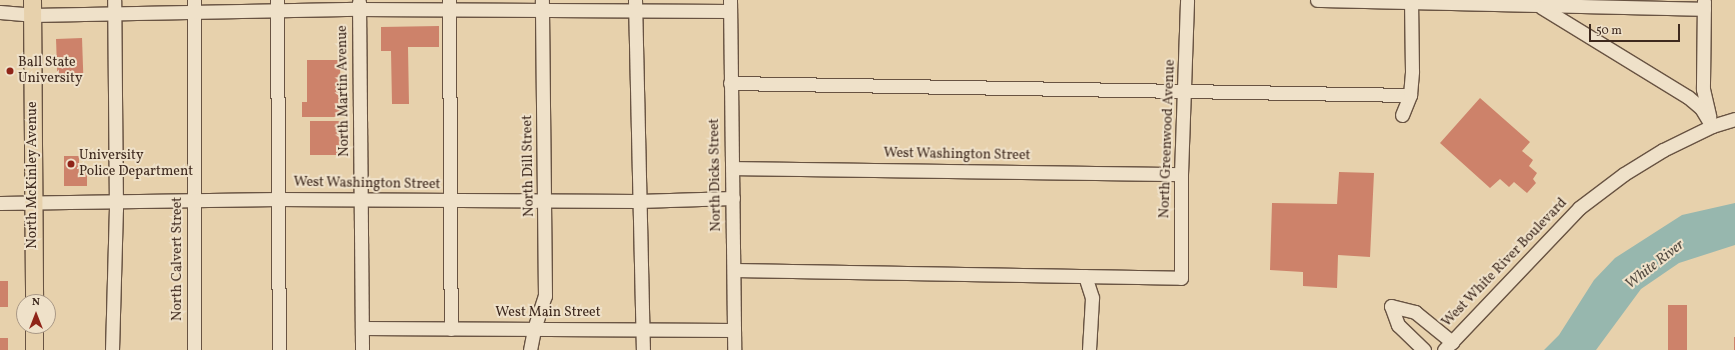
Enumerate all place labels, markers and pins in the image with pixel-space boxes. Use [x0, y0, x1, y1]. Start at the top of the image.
place label: Ball State University [18, 55, 82, 88]
marker: Ball State University [5, 66, 15, 76]
place label: University Police Department [79, 148, 193, 180]
marker: University Police Department [66, 159, 76, 169]

